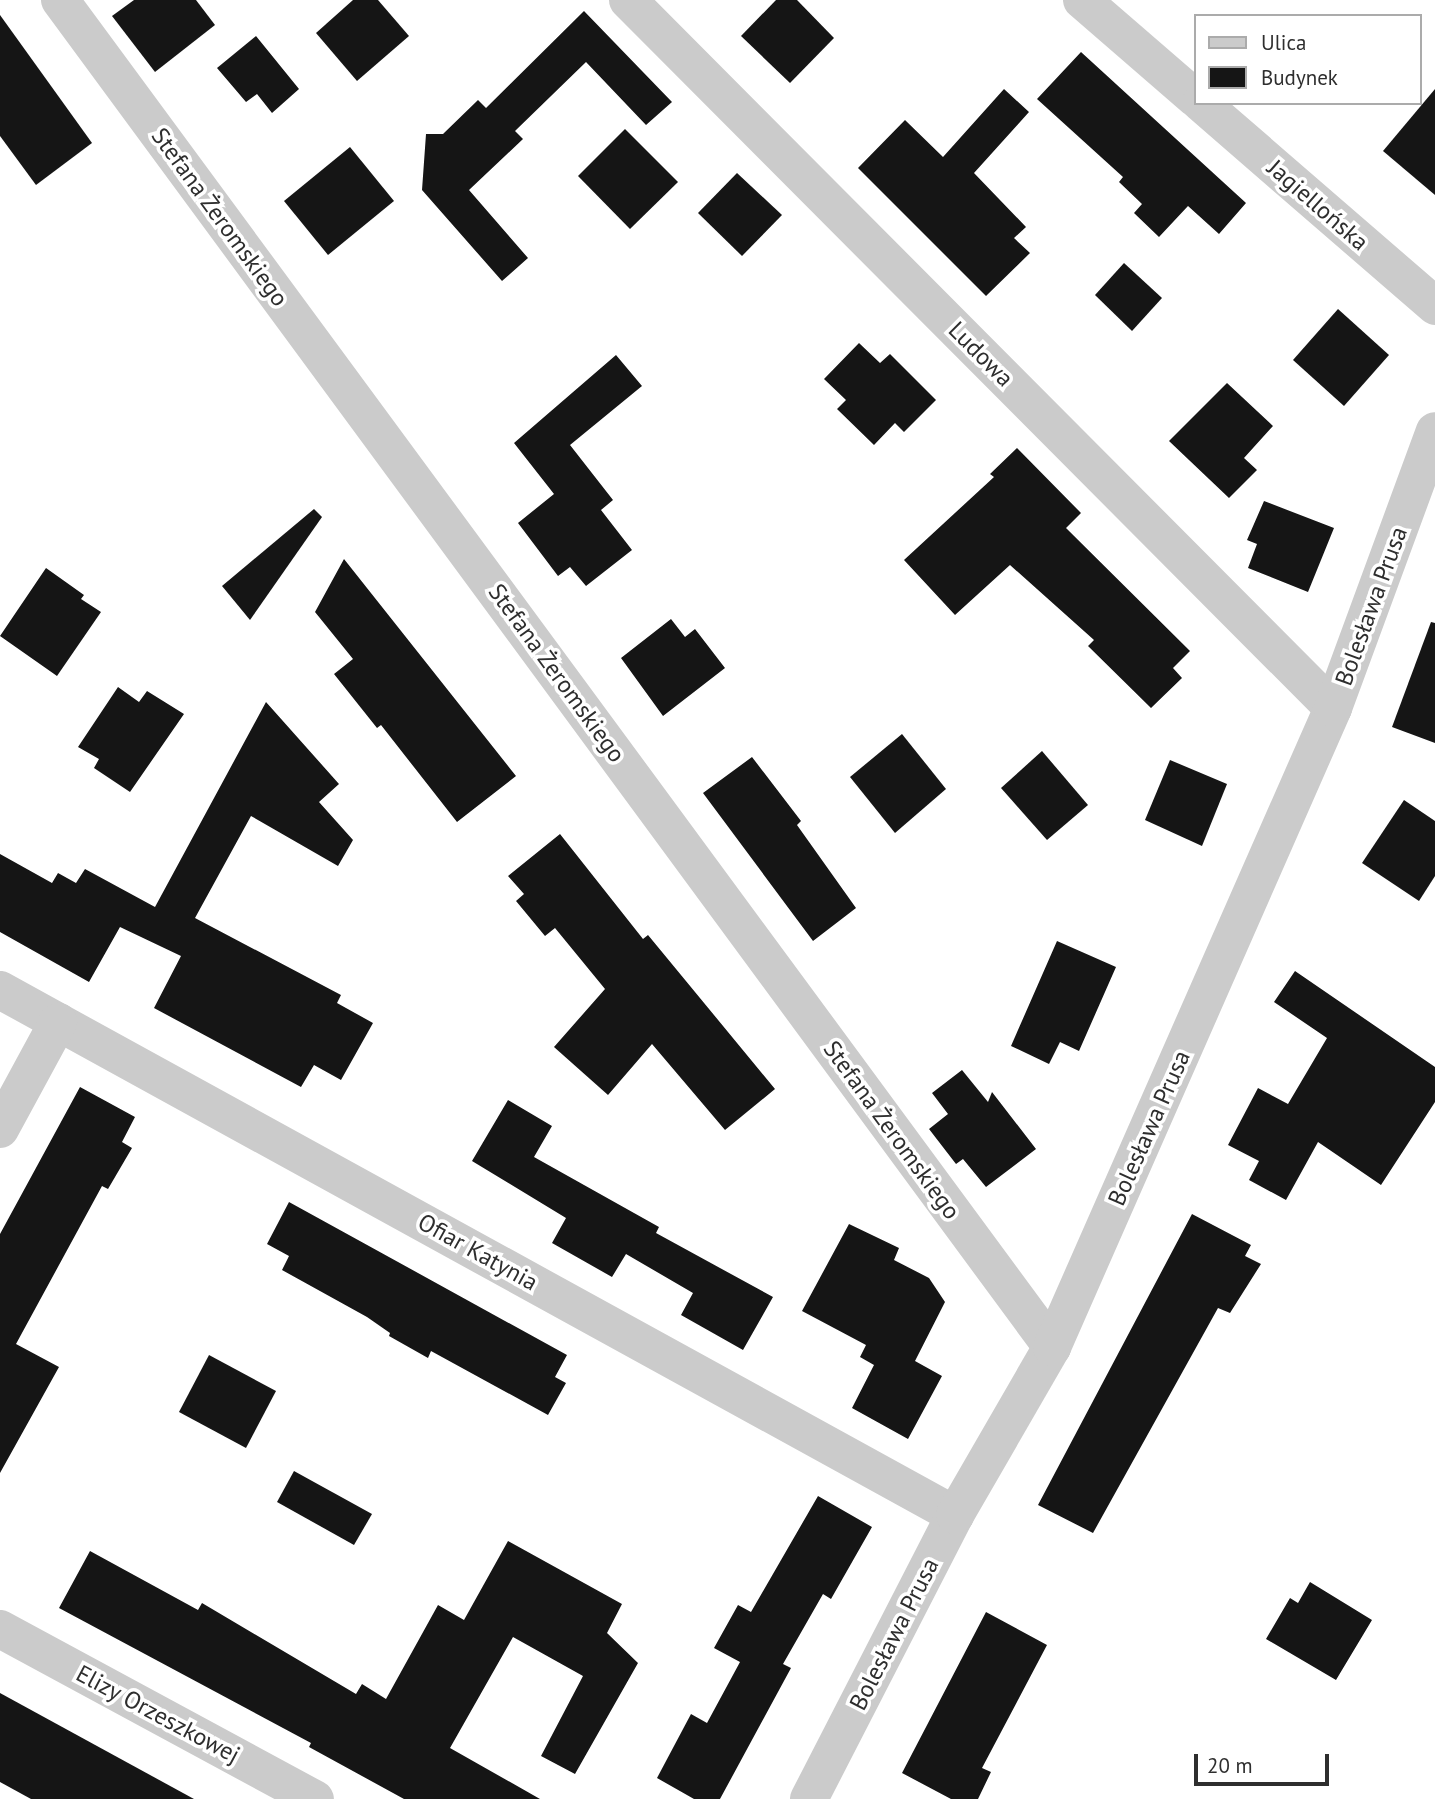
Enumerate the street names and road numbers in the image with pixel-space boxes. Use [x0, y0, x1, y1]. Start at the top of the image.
street label: Stefana Żeromskiego [145, 122, 295, 312]
street label: Jagiellońska [1262, 153, 1374, 257]
street label: Ludowa [943, 316, 1019, 392]
street label: Bolesława Prusa [1329, 523, 1413, 689]
street label: Stefana Żeromskiego [482, 578, 632, 768]
street label: Stefana Żeromskiego [817, 1035, 967, 1225]
street label: Bolesława Prusa [1102, 1046, 1196, 1210]
street label: Ofiar Katynia [413, 1207, 543, 1297]
street label: Bolesława Prusa [843, 1553, 945, 1715]
street label: Elizy Orzeszkowej [71, 1659, 245, 1769]

